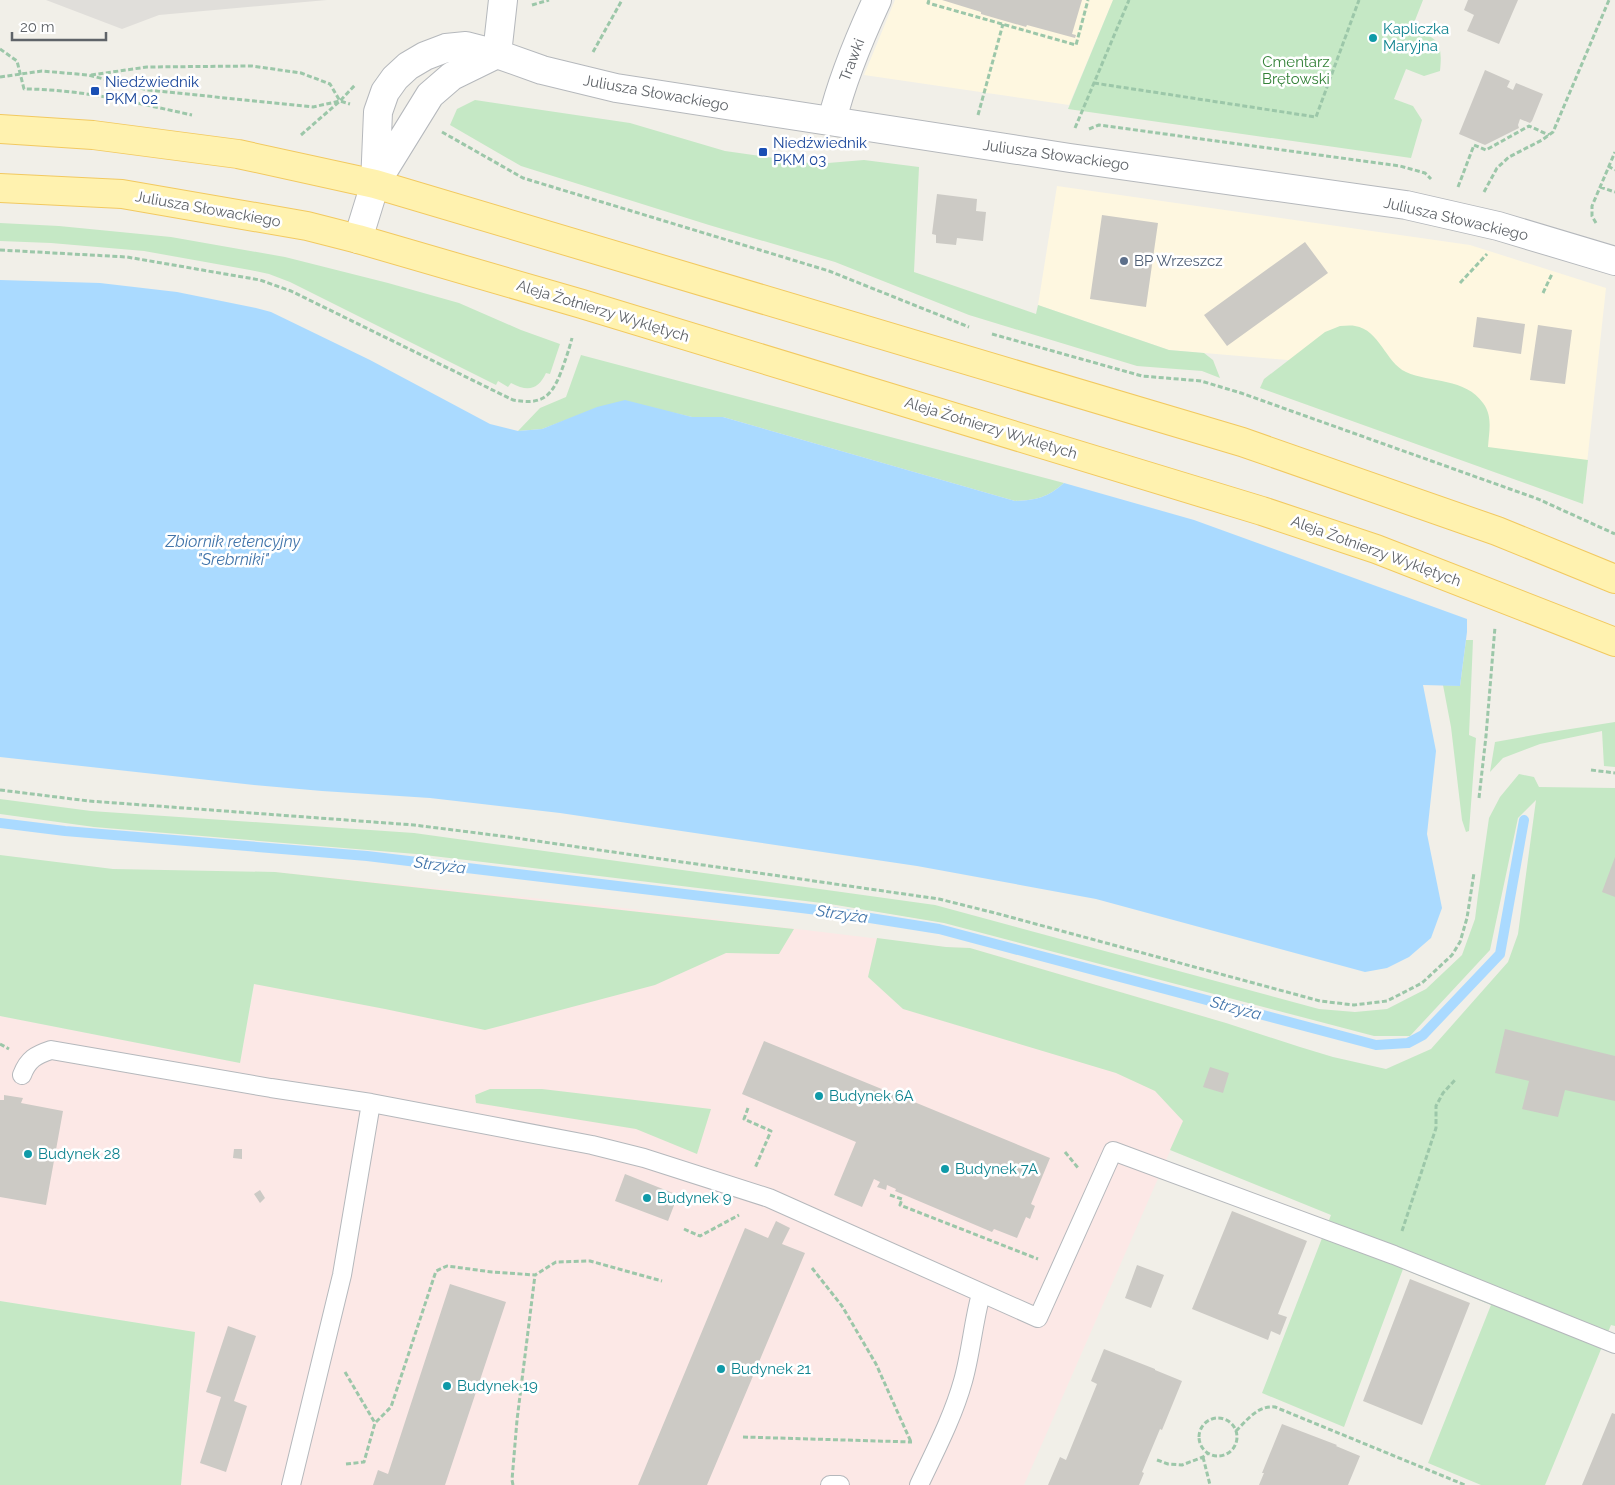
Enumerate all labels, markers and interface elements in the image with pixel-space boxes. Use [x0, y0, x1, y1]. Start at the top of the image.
scale bar [12, 10, 106, 42]
text: 20 m [20, 18, 55, 36]
place label: Kapliczka Maryjna [1383, 20, 1449, 55]
marker: Kapliczka Maryjna [1367, 32, 1379, 44]
street label: Trawki [836, 36, 868, 84]
park label: Cmentarz Brętowski [1262, 53, 1330, 88]
street label: Juliusza Słowackiego [582, 71, 730, 115]
place label: Niedźwiednik PKM 02 [105, 73, 199, 108]
marker: Niedźwiednik PKM 02 [89, 85, 101, 97]
place label: Niedźwiednik PKM 03 [773, 134, 867, 169]
street label: Juliusza Słowackiego [982, 136, 1130, 174]
marker: Niedźwiednik PKM 03 [757, 146, 769, 158]
street label: Juliusza Słowackiego [134, 187, 282, 231]
street label: Juliusza Słowackiego [1382, 194, 1530, 244]
place label: BP Wrzeszcz [1134, 252, 1223, 270]
marker: BP Wrzeszcz [1118, 255, 1130, 267]
street label: Aleja Żołnierzy Wyklętych [514, 275, 692, 346]
street label: Aleja Żołnierzy Wyklętych [902, 392, 1080, 463]
street label: Aleja Żołnierzy Wyklętych [1289, 511, 1464, 590]
water label: Zbiornik retencyjny "Srebrniki" [165, 532, 301, 569]
water label: Strzyża [412, 852, 467, 878]
water label: Strzyża [814, 901, 869, 927]
water label: Strzyża [1207, 992, 1264, 1024]
place label: Budynek 6A [829, 1087, 914, 1105]
marker: Budynek 6A [813, 1090, 825, 1102]
place label: Budynek 28 [38, 1145, 121, 1163]
marker: Budynek 28 [22, 1148, 34, 1160]
place label: Budynek 7A [955, 1160, 1038, 1178]
marker: Budynek 7A [939, 1163, 951, 1175]
place label: Budynek 9 [657, 1189, 732, 1207]
marker: Budynek 9 [641, 1192, 653, 1204]
place label: Budynek 21 [731, 1360, 812, 1378]
marker: Budynek 21 [715, 1363, 727, 1375]
place label: Budynek 19 [457, 1377, 538, 1395]
marker: Budynek 19 [441, 1380, 453, 1392]

